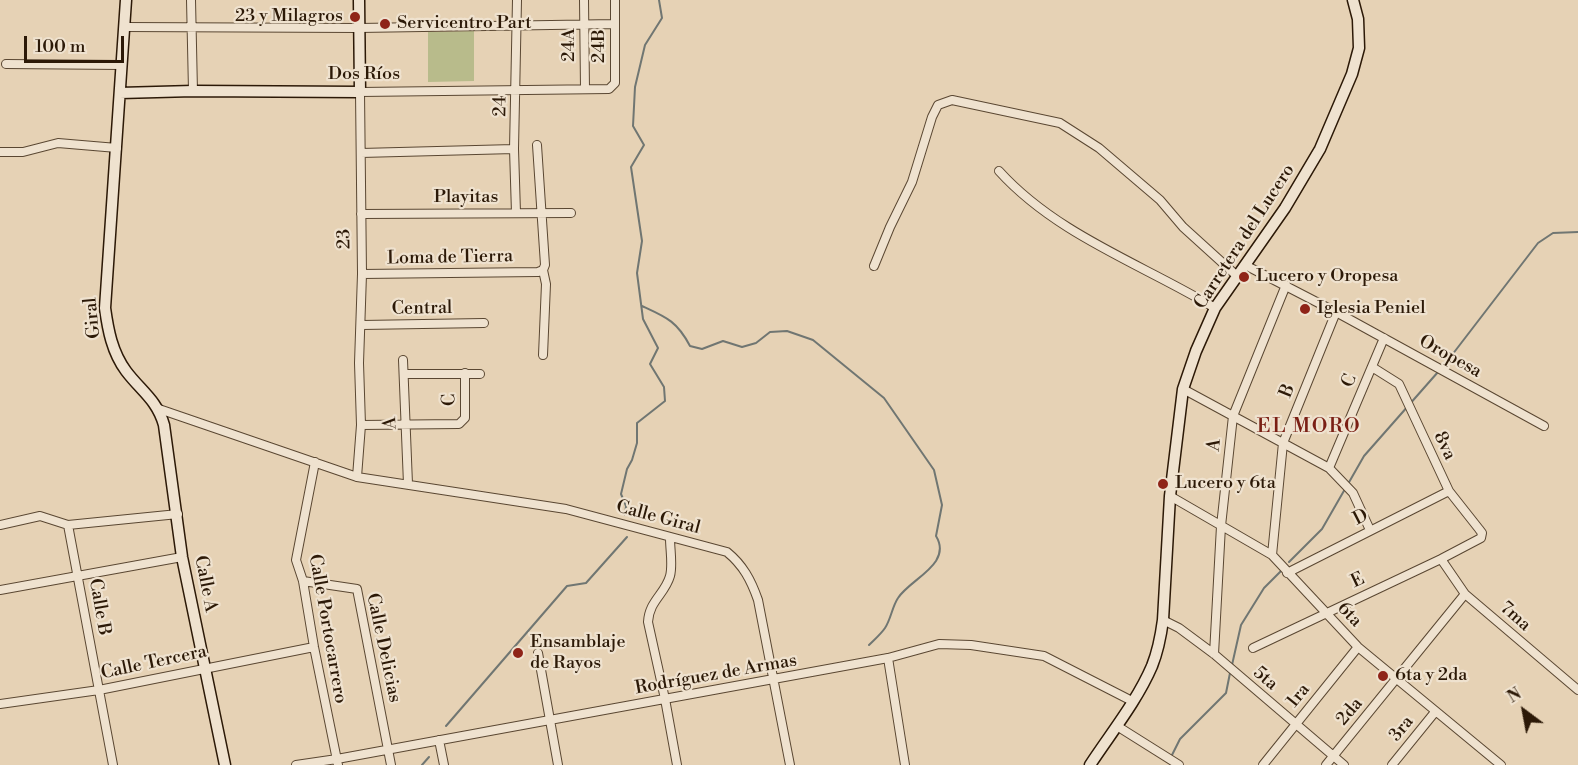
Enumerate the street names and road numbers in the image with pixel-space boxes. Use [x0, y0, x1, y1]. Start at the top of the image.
street label: 24A [559, 28, 581, 62]
street label: 24B [589, 29, 611, 63]
street label: Dos Ríos [328, 64, 400, 86]
street label: 24 [490, 95, 512, 117]
street label: Carretera del Lucero [1190, 160, 1300, 314]
street label: Playitas [434, 187, 498, 209]
street label: 23 [334, 229, 356, 249]
street label: Loma de Tierra [387, 246, 513, 270]
street label: Giral [80, 296, 106, 340]
street label: Central [391, 298, 453, 320]
street label: Oropesa [1415, 331, 1485, 383]
street label: C [1338, 371, 1362, 391]
street label: B [1276, 381, 1300, 401]
street label: C [439, 394, 461, 406]
street label: A [380, 416, 402, 430]
street label: 8va [1428, 428, 1460, 464]
street label: A [1204, 438, 1226, 452]
street label: Calle Giral [614, 496, 702, 540]
street label: D [1350, 505, 1372, 531]
street label: Calle Portocarrero [303, 553, 351, 705]
street label: Calle A [189, 554, 221, 614]
street label: E [1348, 569, 1368, 593]
street label: Calle B [83, 577, 115, 637]
street label: Calle Delicias [361, 591, 405, 705]
street label: 6ta [1332, 598, 1366, 632]
street label: 7ma [1495, 598, 1535, 636]
street label: Calle Tercera [99, 641, 209, 685]
street label: Rodríguez de Armas [633, 650, 799, 700]
street label: 5ta [1248, 662, 1282, 696]
street label: 1ra [1283, 680, 1315, 712]
street label: 2da [1332, 694, 1368, 730]
street label: 3ra [1385, 712, 1419, 746]

